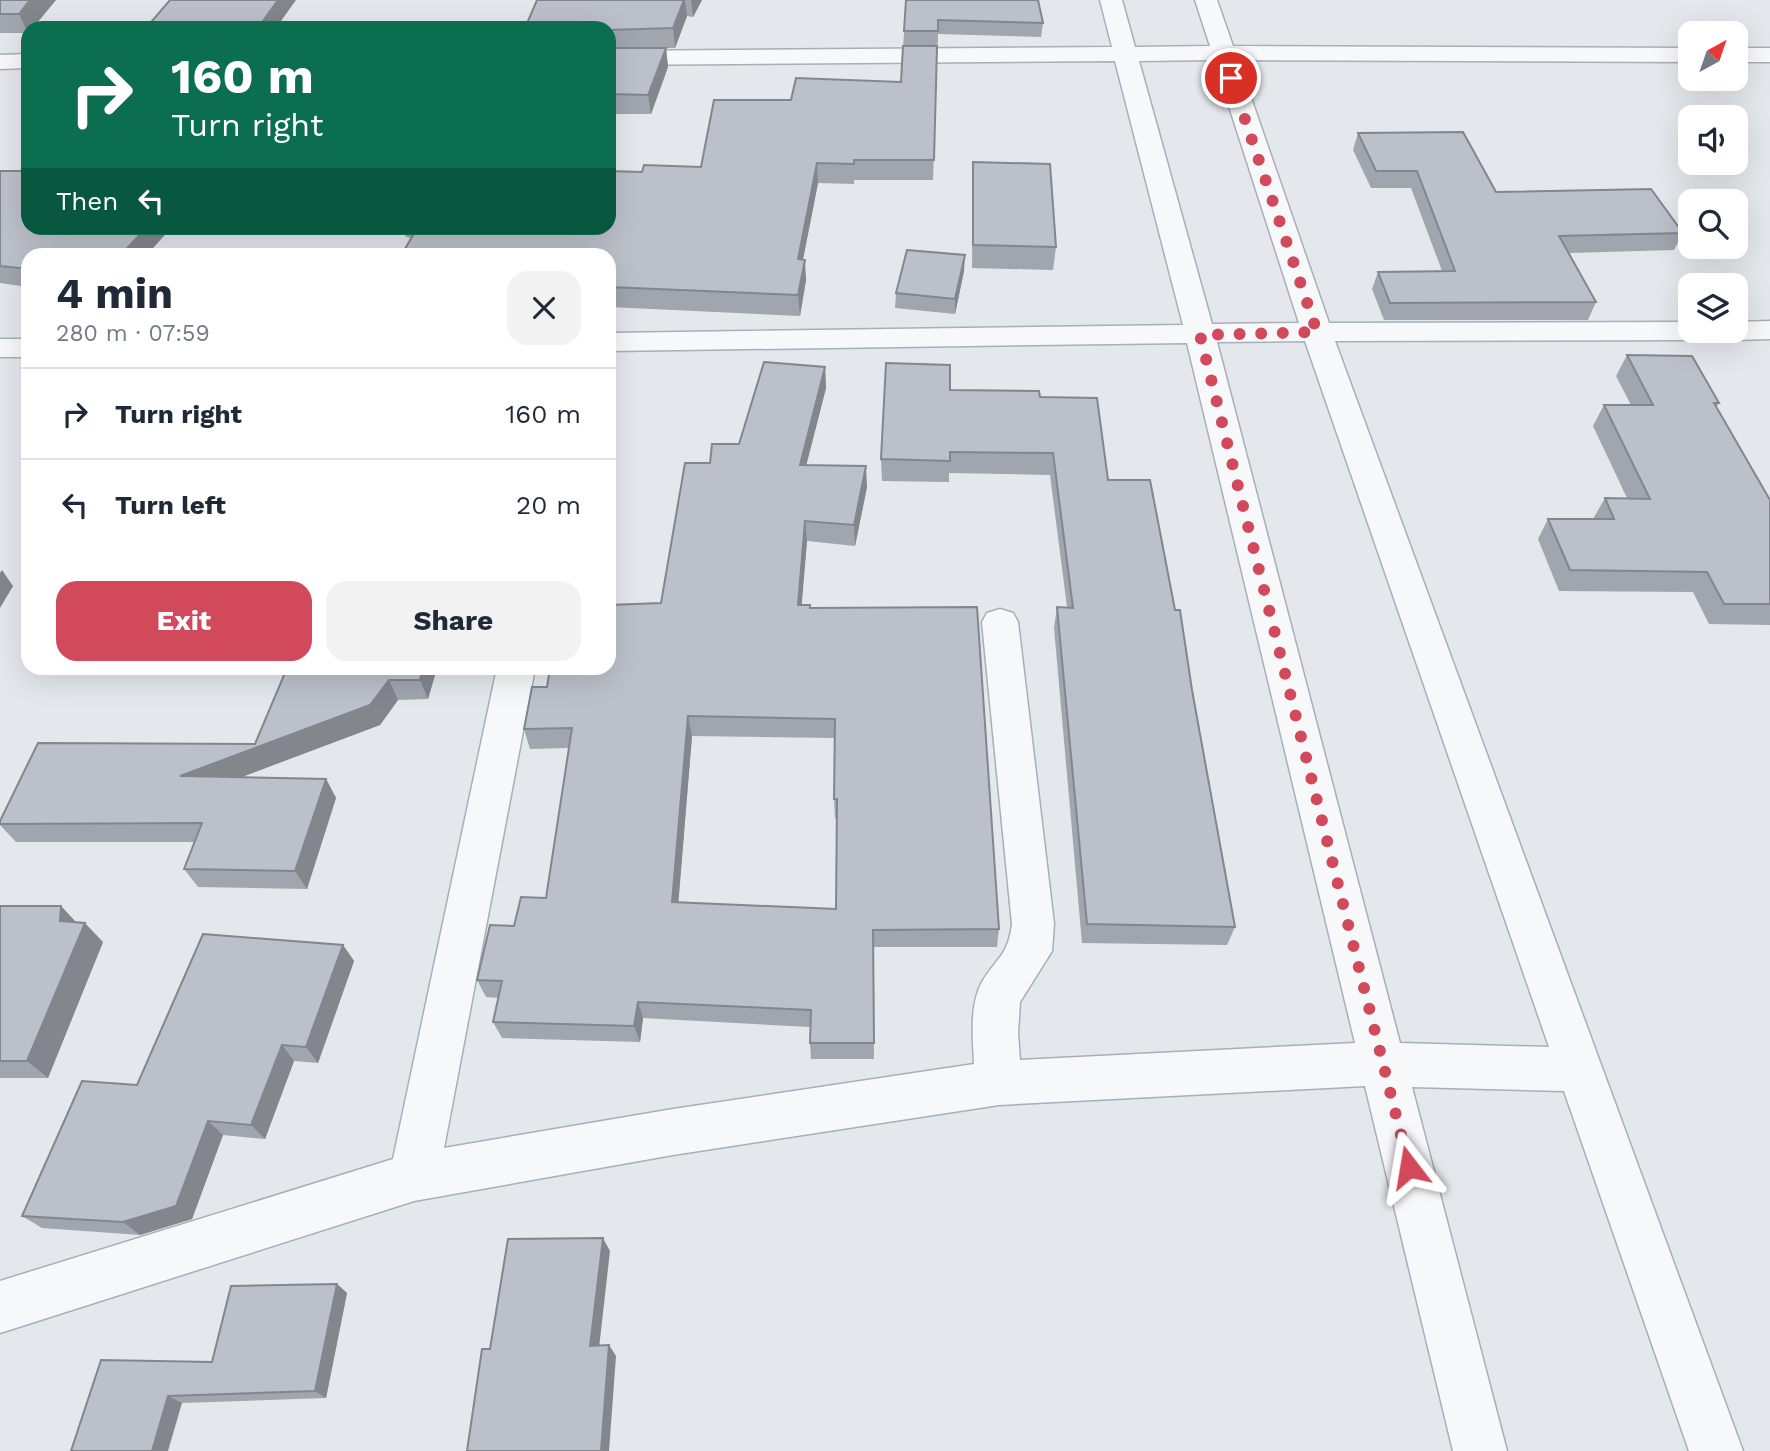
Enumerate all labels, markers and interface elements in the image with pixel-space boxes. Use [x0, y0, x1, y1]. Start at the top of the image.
north arrow [1678, 21, 1748, 91]
map controls [1678, 21, 1748, 343]
text: 160 m [171, 47, 314, 105]
pin [1201, 48, 1261, 108]
icon: right [56, 49, 147, 140]
icon: arrive [1212, 59, 1250, 97]
button: sound [1678, 105, 1748, 175]
text: Turn right [171, 106, 323, 144]
icon: left [132, 182, 170, 220]
text: Then [56, 186, 118, 216]
button: search [1678, 189, 1748, 259]
text: 4 min [56, 269, 173, 318]
button: close [507, 271, 581, 345]
button: layers [1678, 273, 1748, 343]
text: 280 m · 07:59 [56, 320, 210, 347]
icon: right [56, 395, 94, 433]
text: Turn right [115, 399, 242, 429]
text: 160 m [505, 399, 581, 429]
icon: left [56, 486, 94, 524]
text: Turn left [115, 490, 226, 520]
text: 20 m [516, 490, 581, 520]
button: Exit [56, 581, 312, 661]
button: Share [326, 581, 581, 661]
position arrow [1372, 1130, 1446, 1204]

